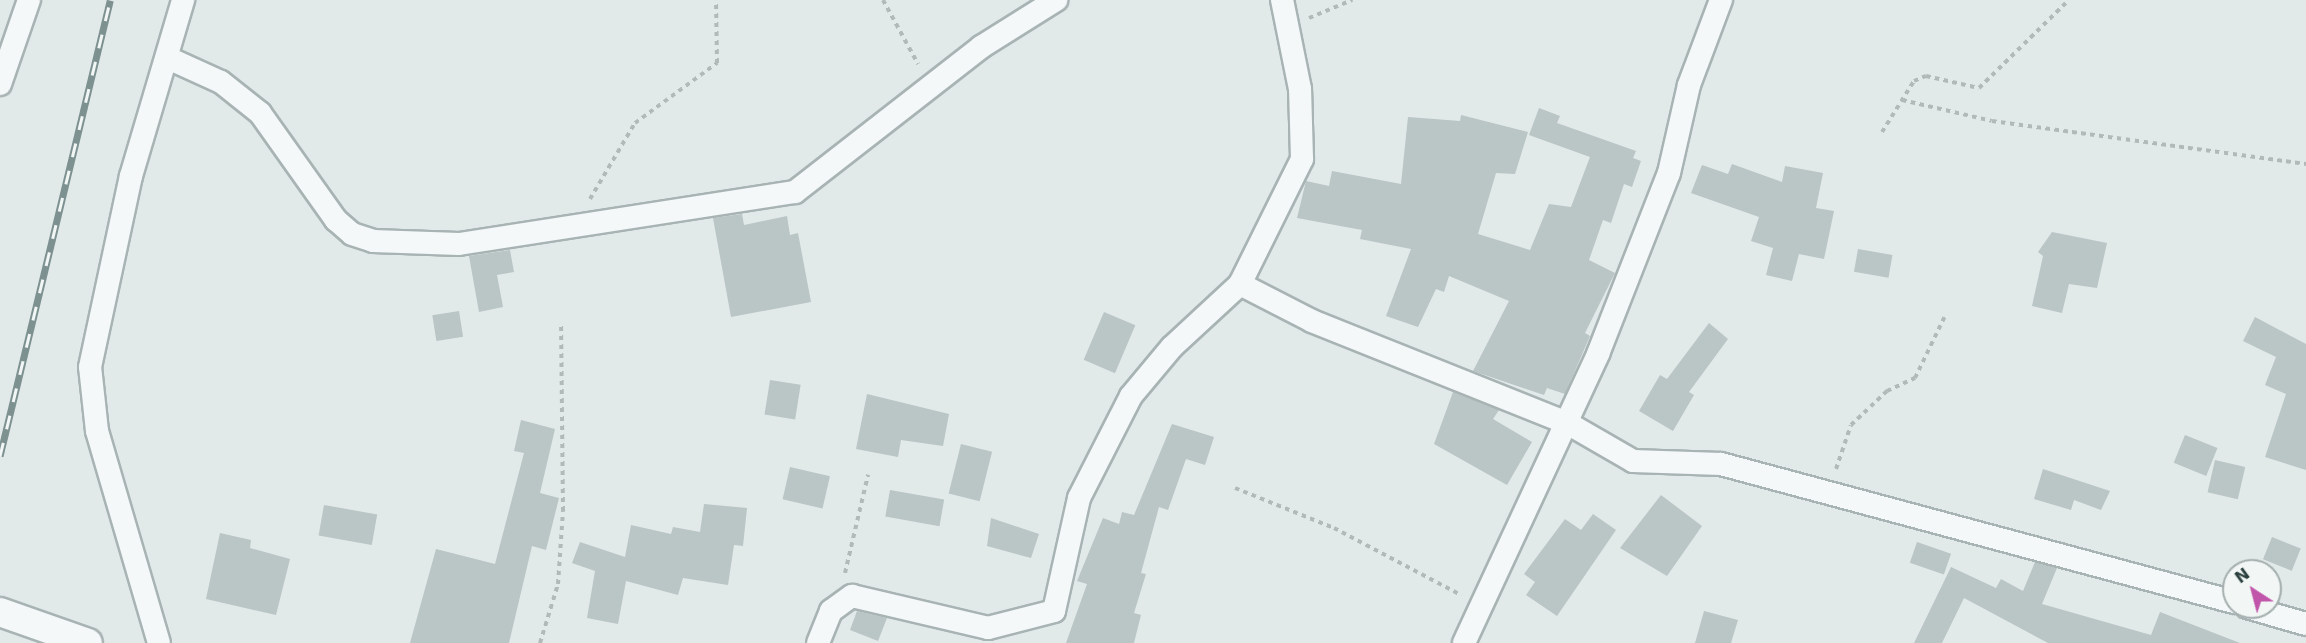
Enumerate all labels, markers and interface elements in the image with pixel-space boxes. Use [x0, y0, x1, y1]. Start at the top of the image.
north arrow [2222, 559, 2282, 619]
text: N [2231, 564, 2253, 587]

